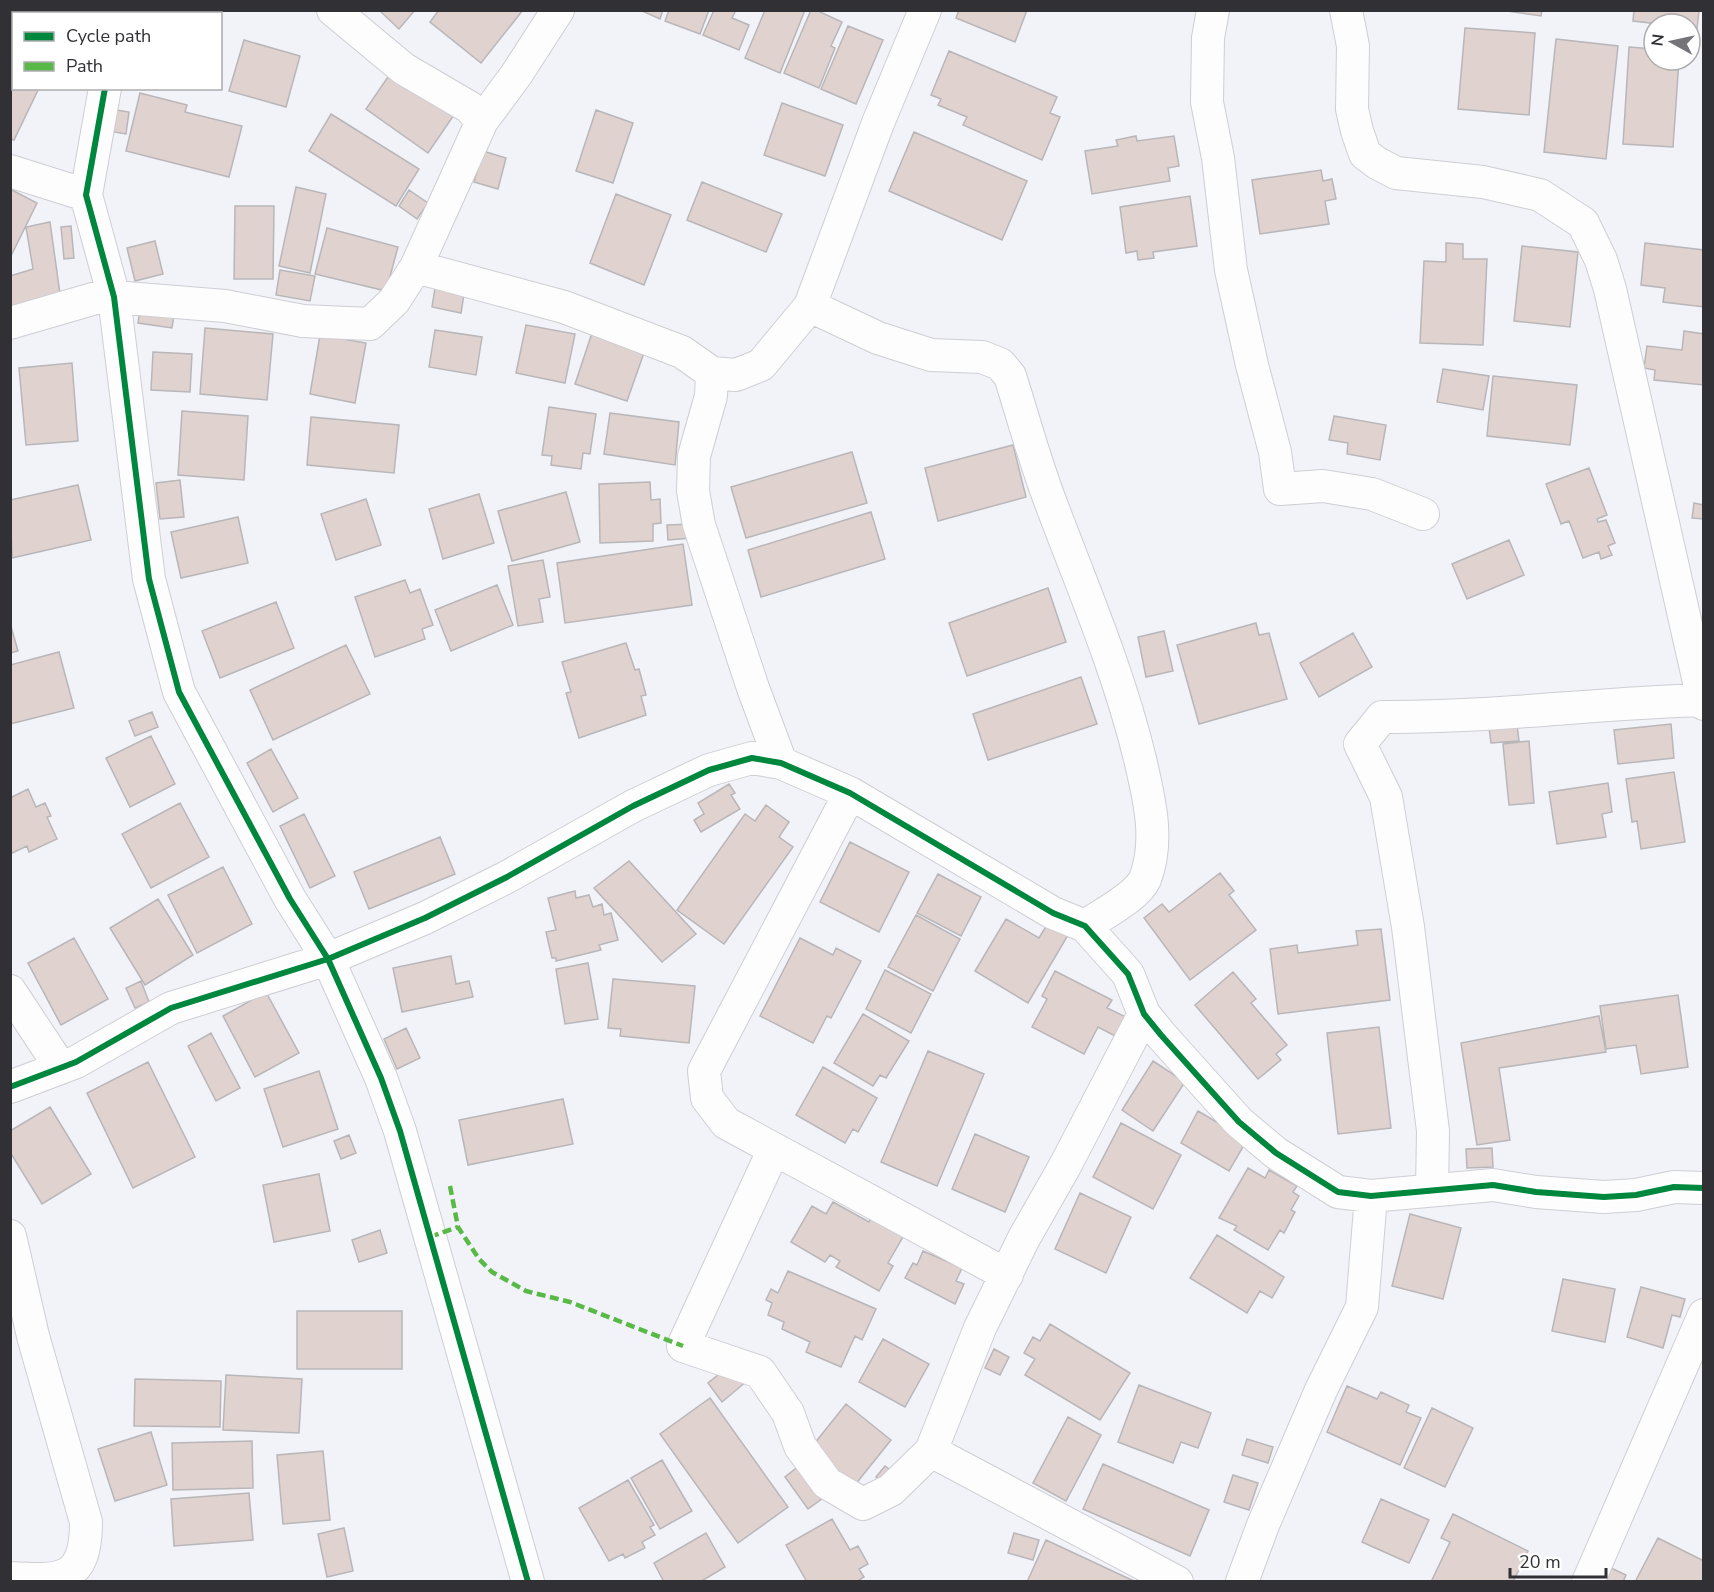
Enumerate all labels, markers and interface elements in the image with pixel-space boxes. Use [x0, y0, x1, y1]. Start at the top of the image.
legend [12, 12, 222, 90]
north arrow [1642, 12, 1702, 72]
text: Cycle path [66, 24, 151, 48]
text: N [1646, 33, 1670, 48]
text: Path [66, 54, 103, 78]
scale bar [1510, 1541, 1606, 1579]
text: 20 m [1519, 1550, 1561, 1574]

